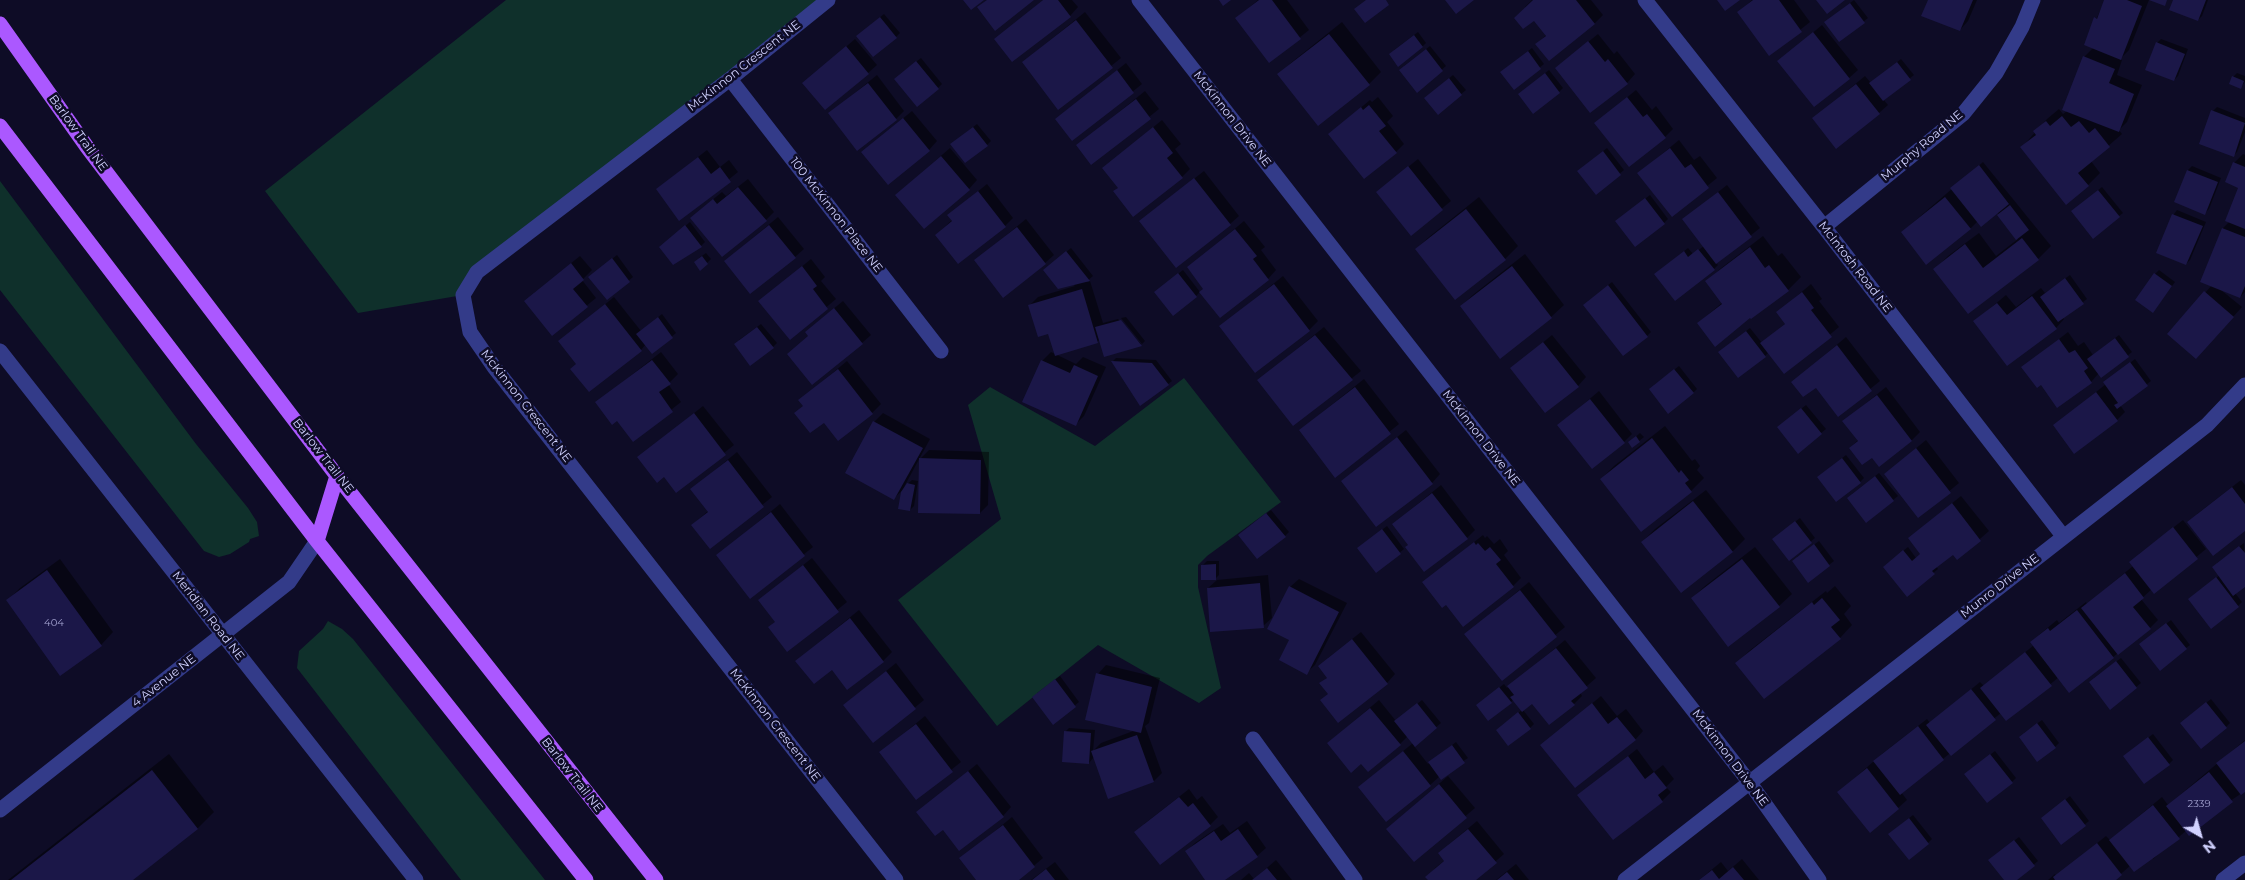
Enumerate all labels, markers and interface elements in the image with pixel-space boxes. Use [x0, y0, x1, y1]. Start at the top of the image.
street label: McKinnon Crescent NE [685, 18, 803, 114]
street label: McKinnon Drive NE [1190, 68, 1274, 170]
street label: Barlow Trail NE [46, 92, 110, 174]
street label: Murphy Road NE [1878, 108, 1966, 184]
street label: 100 McKinnon Place NE [787, 155, 885, 275]
street label: McIntosh Road NE [1815, 219, 1895, 315]
street label: McKinnon Crescent NE [478, 347, 574, 465]
street label: McKinnon Drive NE [1439, 387, 1523, 489]
street label: Barlow Trail NE [289, 416, 357, 496]
street label: Munro Drive NE [1958, 551, 2042, 621]
street label: Meridian Road NE [169, 569, 247, 663]
house number: 404 [44, 617, 64, 629]
street label: 4 Avenue NE [129, 652, 199, 710]
street label: McKinnon Crescent NE [727, 666, 823, 784]
street label: McKinnon Drive NE [1689, 707, 1771, 809]
street label: Barlow Trail NE [538, 735, 606, 815]
house number: 2339 [2188, 798, 2210, 810]
north arrow [2175, 810, 2225, 860]
text: N [2199, 836, 2219, 857]

